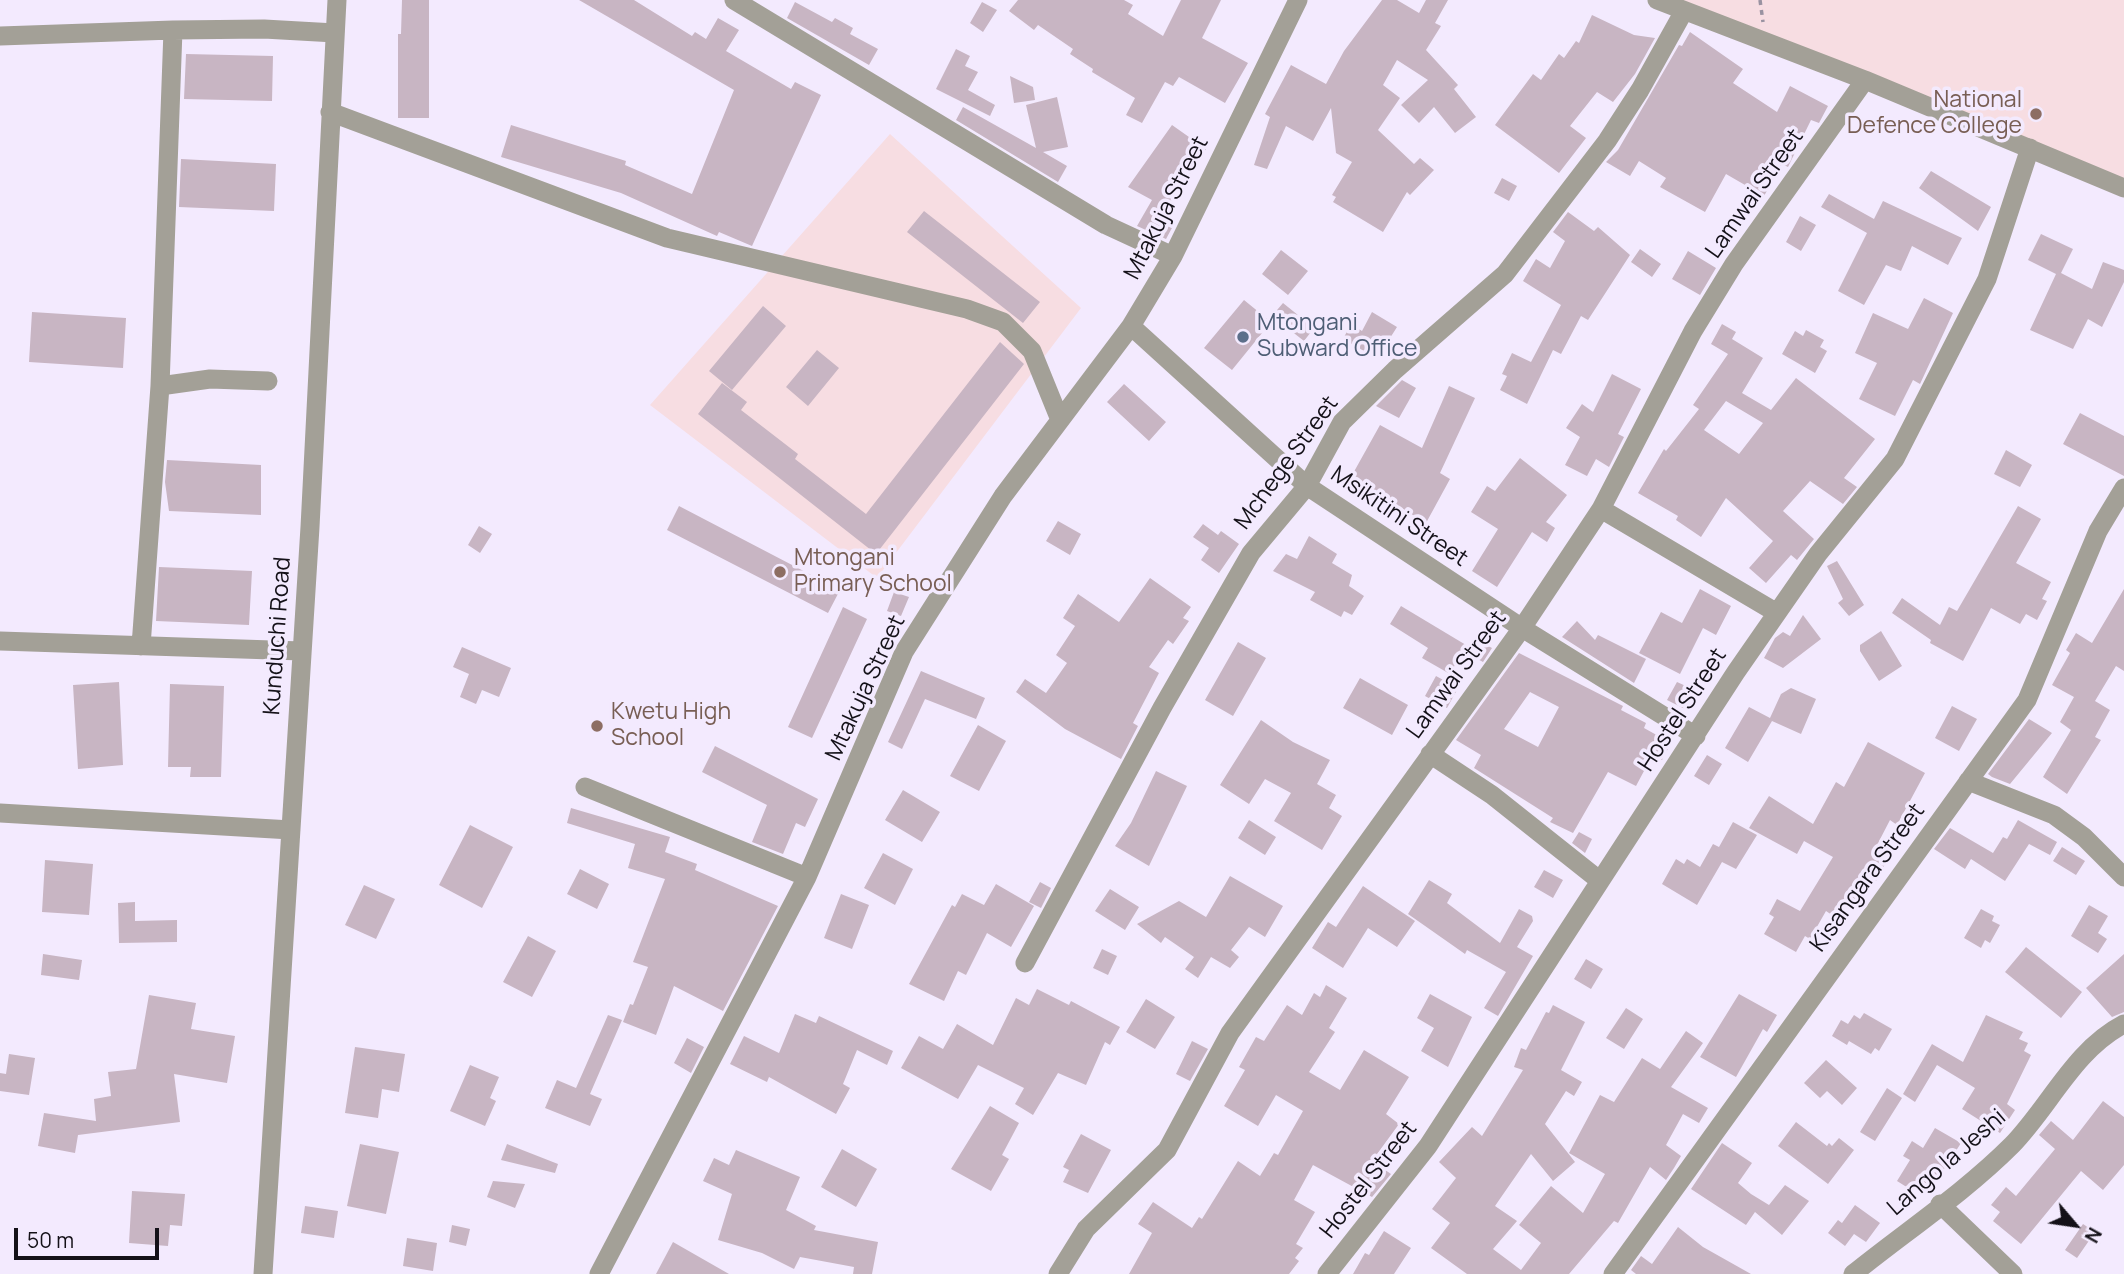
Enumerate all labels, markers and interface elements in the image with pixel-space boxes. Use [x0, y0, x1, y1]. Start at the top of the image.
place label: National Defence College [1847, 87, 2022, 141]
marker: National Defence College [2028, 106, 2044, 122]
street label: Lamwai Street [1700, 124, 1810, 264]
street label: Mtakuja Street [1119, 132, 1215, 284]
place label: Mtongani Subward Office [1257, 310, 1417, 364]
marker: Mtongani Subward Office [1235, 329, 1251, 345]
street label: Mchege Street [1229, 391, 1345, 535]
street label: Msikitini Street [1325, 461, 1473, 573]
place label: Mtongani Primary School [794, 545, 952, 599]
street label: Kunduchi Road [259, 556, 297, 716]
marker: Mtongani Primary School [772, 564, 788, 580]
street label: Lamwai Street [1401, 606, 1513, 744]
street label: Mtakuja Street [820, 611, 912, 765]
street label: Hostel Street [1633, 643, 1733, 777]
place label: Kwetu High School [611, 699, 731, 753]
marker: Kwetu High School [589, 718, 605, 734]
street label: Kisangara Street [1805, 798, 1931, 958]
street label: Lango la Jeshi [1882, 1104, 2012, 1222]
street label: Hostel Street [1315, 1116, 1423, 1244]
north arrow [2040, 1190, 2110, 1260]
scale bar [18, 1214, 163, 1258]
text: N [2079, 1223, 2108, 1247]
text: 50 m [27, 1226, 74, 1254]

